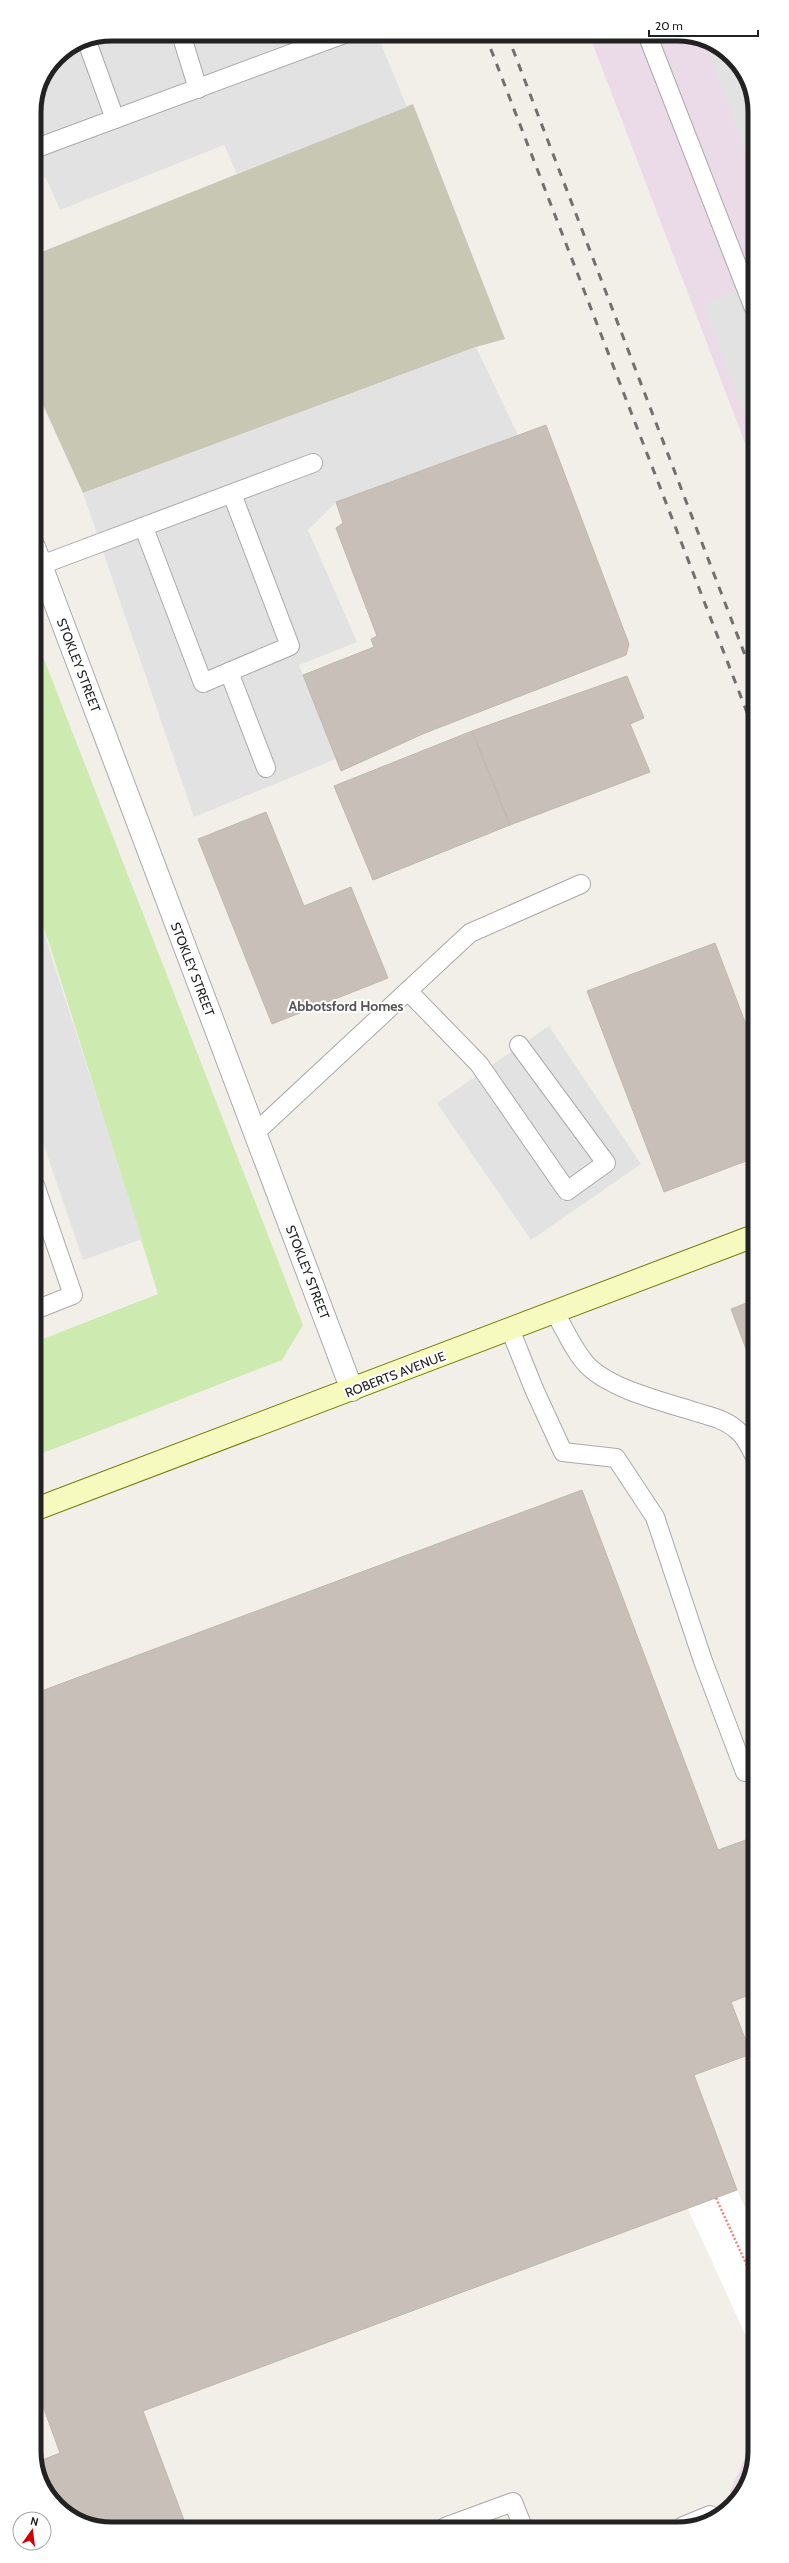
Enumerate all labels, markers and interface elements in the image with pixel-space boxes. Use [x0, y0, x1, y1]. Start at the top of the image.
scale bar [649, 12, 758, 38]
text: 20 m [655, 18, 683, 33]
street label: STOKLEY STREET [54, 616, 104, 714]
street label: STOKLEY STREET [168, 920, 218, 1018]
district label: Abbotsford Homes [289, 997, 404, 1015]
street label: STOKLEY STREET [283, 1223, 333, 1321]
street label: ROBERTS AVENUE [343, 1348, 447, 1400]
north arrow [12, 2511, 52, 2551]
text: N [29, 2514, 40, 2529]

